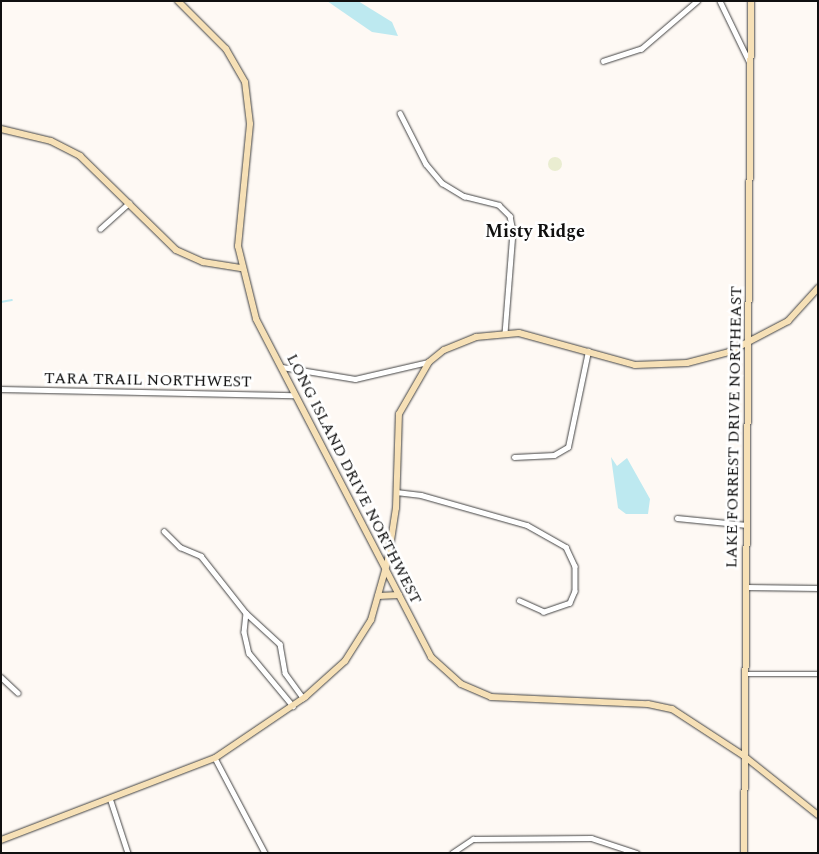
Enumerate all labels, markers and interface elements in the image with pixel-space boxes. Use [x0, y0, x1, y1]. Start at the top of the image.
district label: Misty Ridge [485, 221, 585, 243]
street label: LAKE FORREST DRIVE NORTHEAST [722, 286, 746, 568]
street label: LONG ISLAND DRIVE NORTHWEST [282, 351, 426, 607]
street label: TARA TRAIL NORTHWEST [44, 369, 252, 391]

